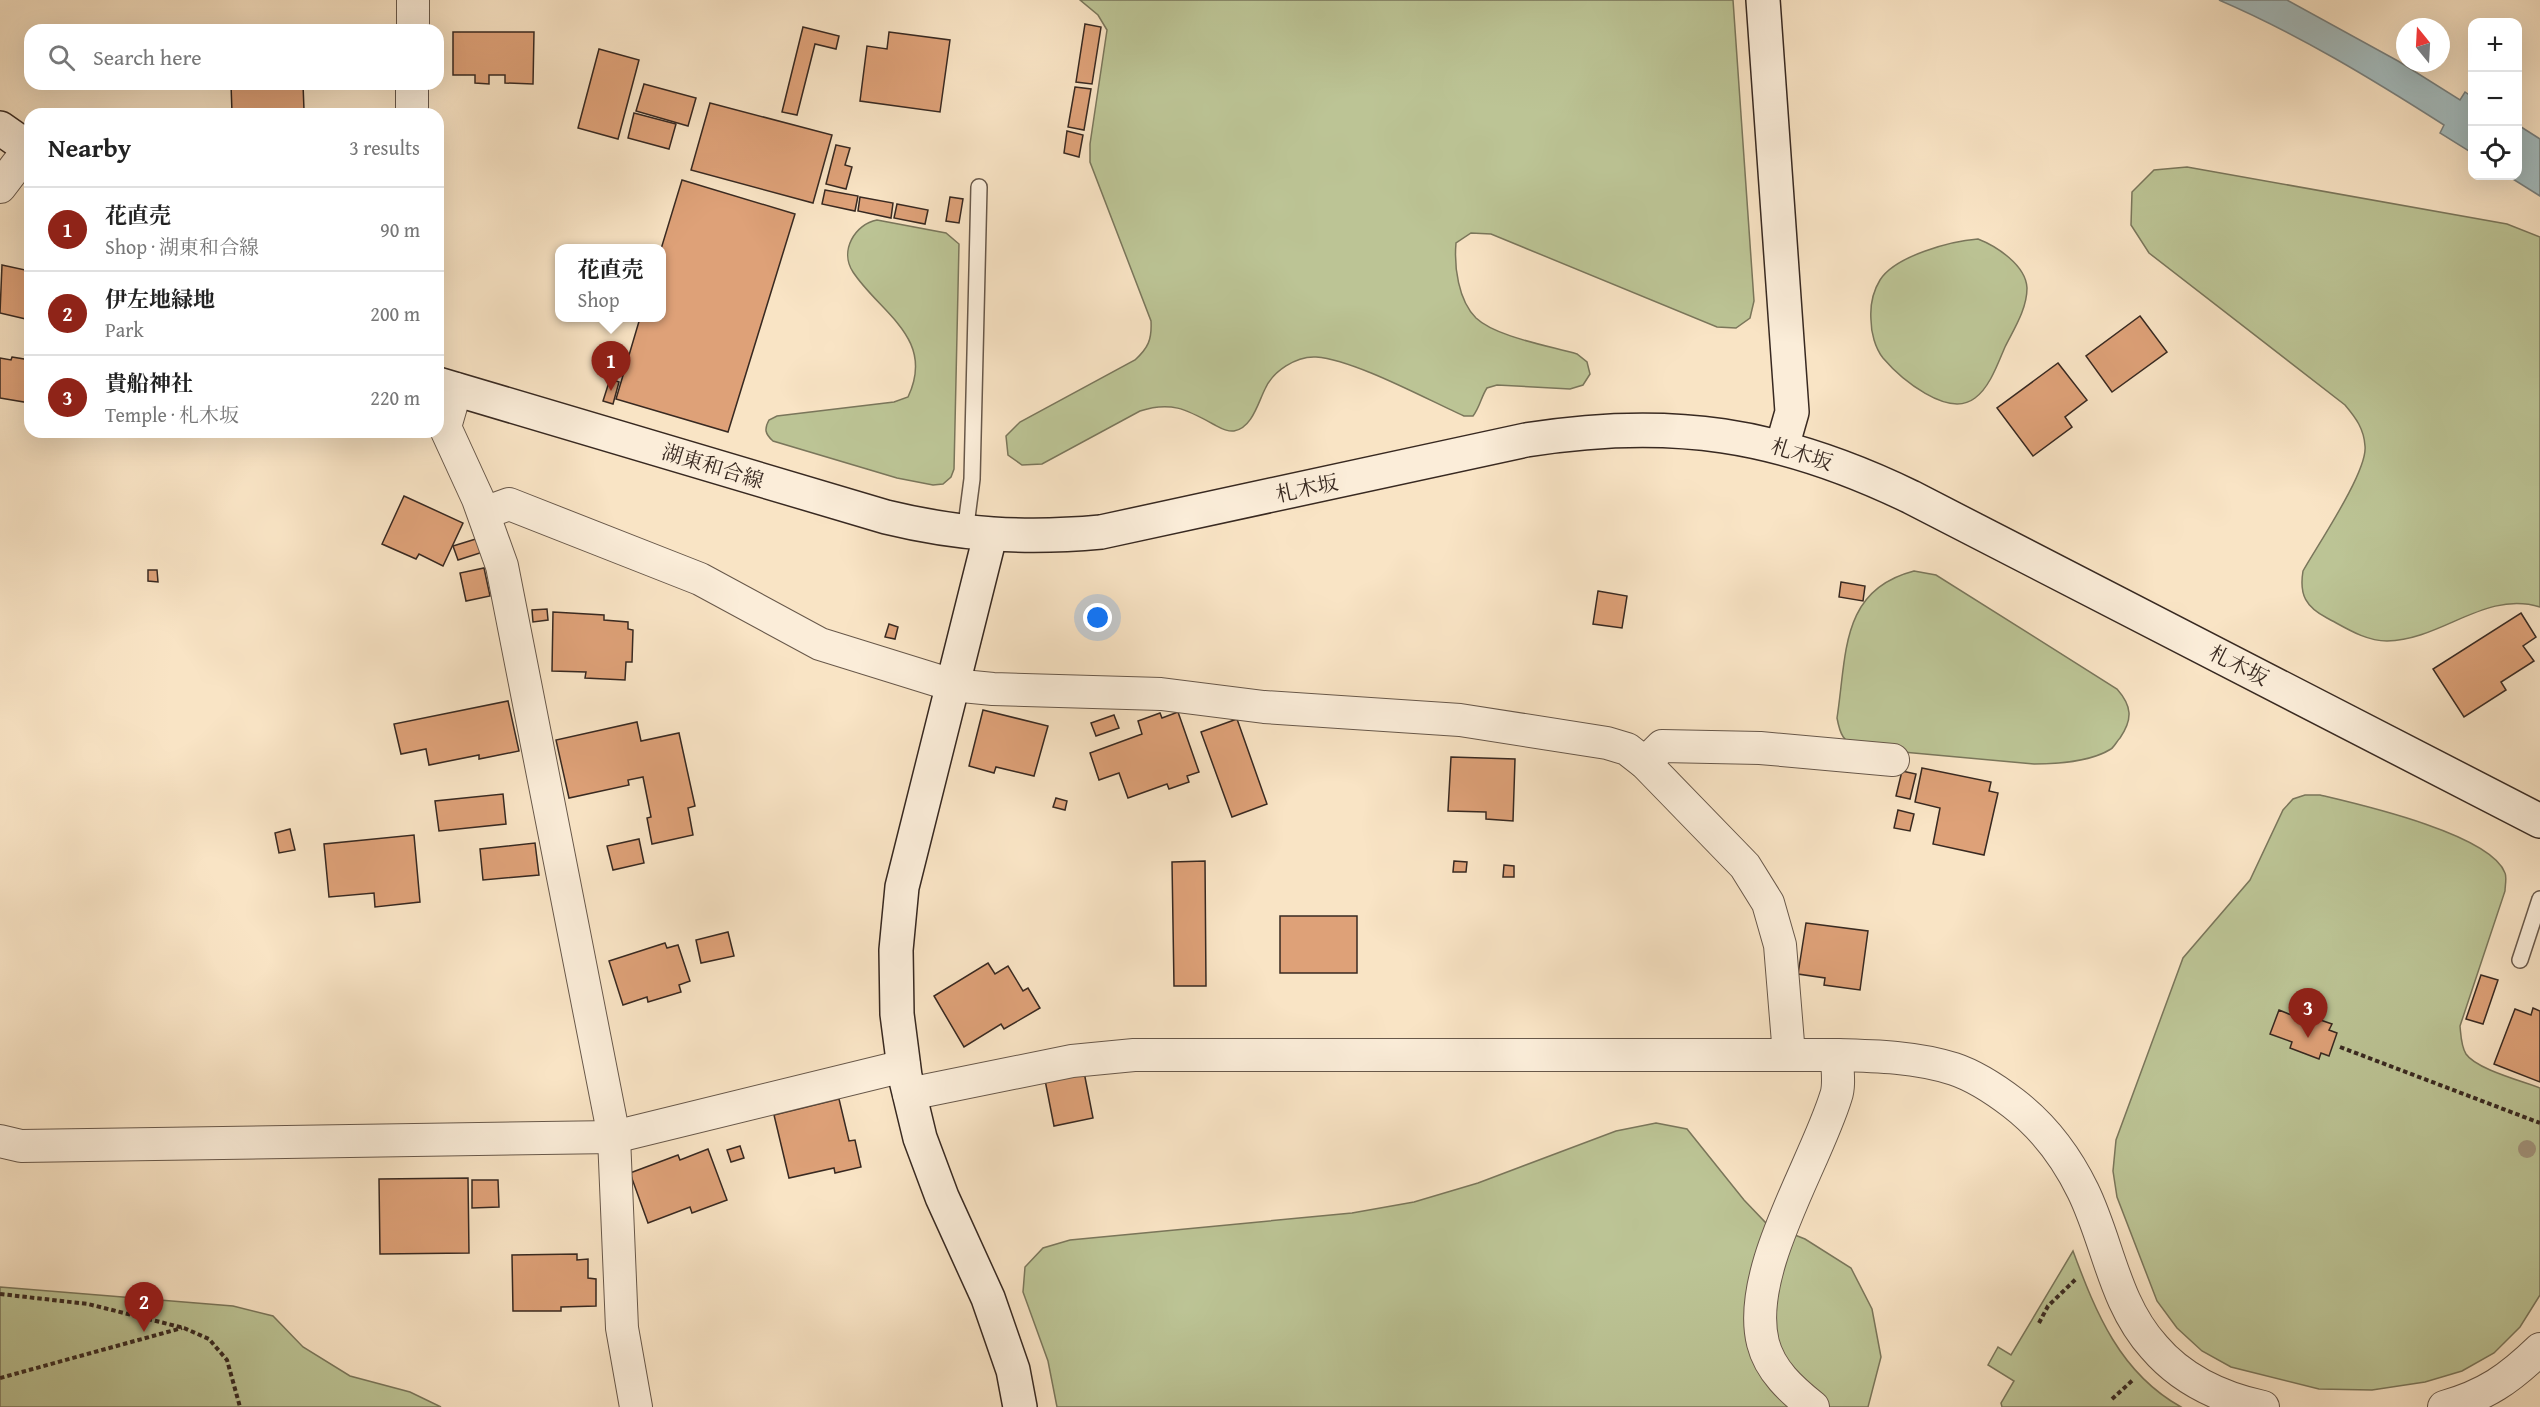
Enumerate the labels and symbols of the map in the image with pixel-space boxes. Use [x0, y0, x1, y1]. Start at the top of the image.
north arrow [2396, 18, 2450, 72]
pin: 1 [592, 342, 630, 391]
street label: 札木坂 [1767, 430, 1837, 478]
street label: 湖東和合線 [658, 436, 768, 496]
street label: 札木坂 [1273, 466, 1341, 510]
your location [1083, 603, 1112, 632]
street label: 札木坂 [2204, 637, 2274, 693]
pin: 3 [2288, 988, 2328, 1038]
pin: 2 [124, 1282, 164, 1332]

